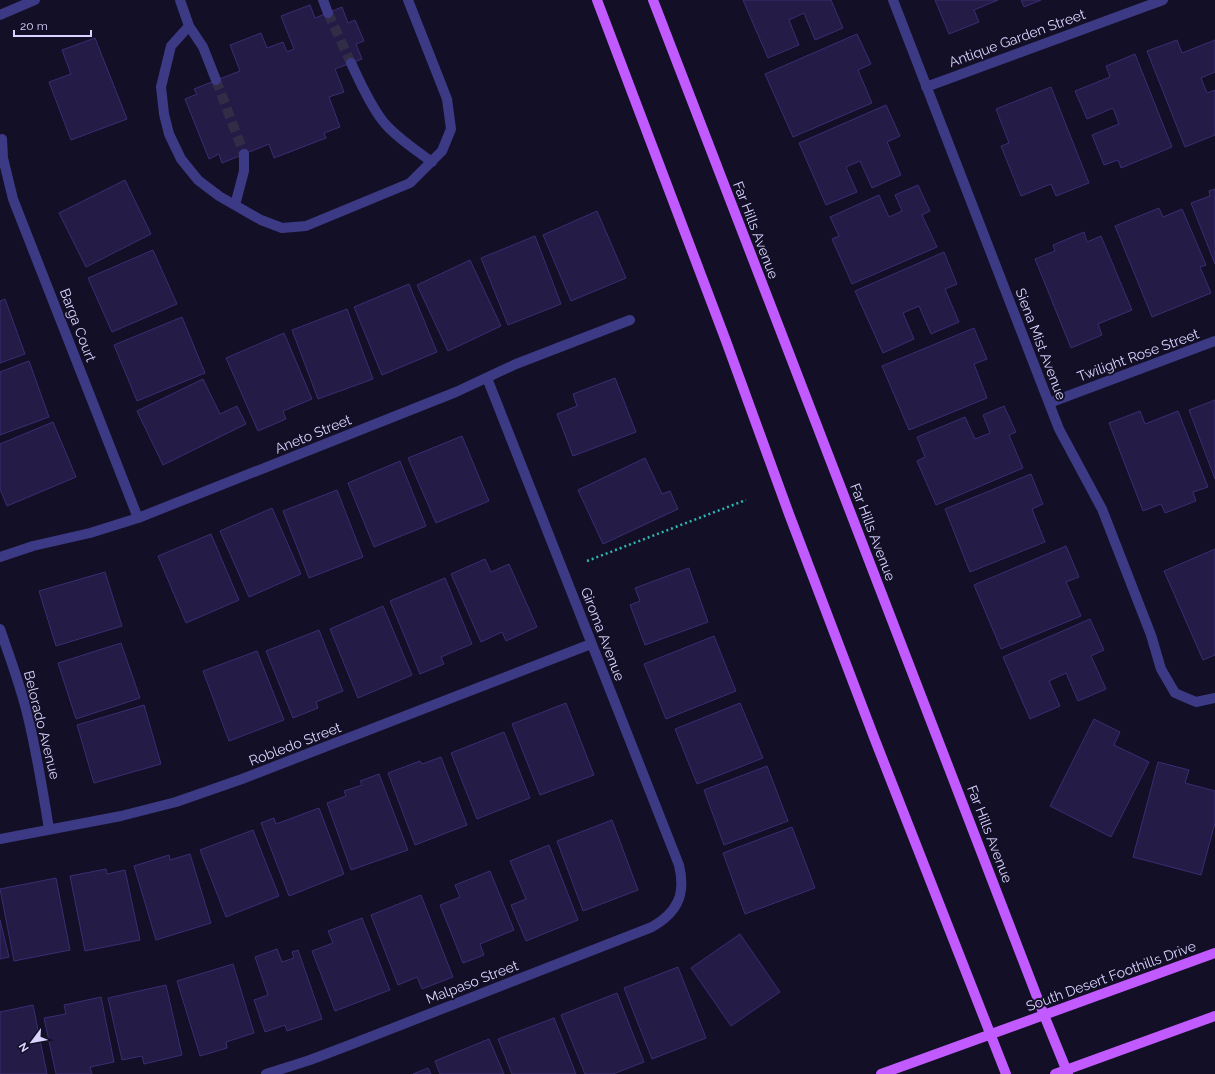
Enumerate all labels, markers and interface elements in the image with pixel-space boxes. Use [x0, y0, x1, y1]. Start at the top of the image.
street label: Antique Garden Street [947, 6, 1088, 70]
scale bar [14, 12, 91, 38]
text: 20 m [20, 19, 48, 33]
street label: Far Hills Avenue [730, 179, 782, 281]
street label: Barga Court [57, 286, 99, 364]
street label: Siena Mist Avenue [1012, 286, 1070, 402]
street label: Twilight Rose Street [1075, 325, 1201, 384]
street label: Aneto Street [272, 411, 354, 457]
street label: Far Hills Avenue [847, 481, 899, 583]
street label: Giroma Avenue [578, 585, 628, 683]
street label: Belorado Avenue [21, 669, 63, 781]
street label: Robledo Street [247, 719, 344, 769]
street label: Far Hills Avenue [964, 783, 1016, 885]
street label: South Desert Foothills Drive [1024, 938, 1198, 1014]
street label: Malpaso Street [424, 957, 521, 1007]
north arrow [12, 1022, 52, 1062]
text: N [16, 1040, 32, 1054]

